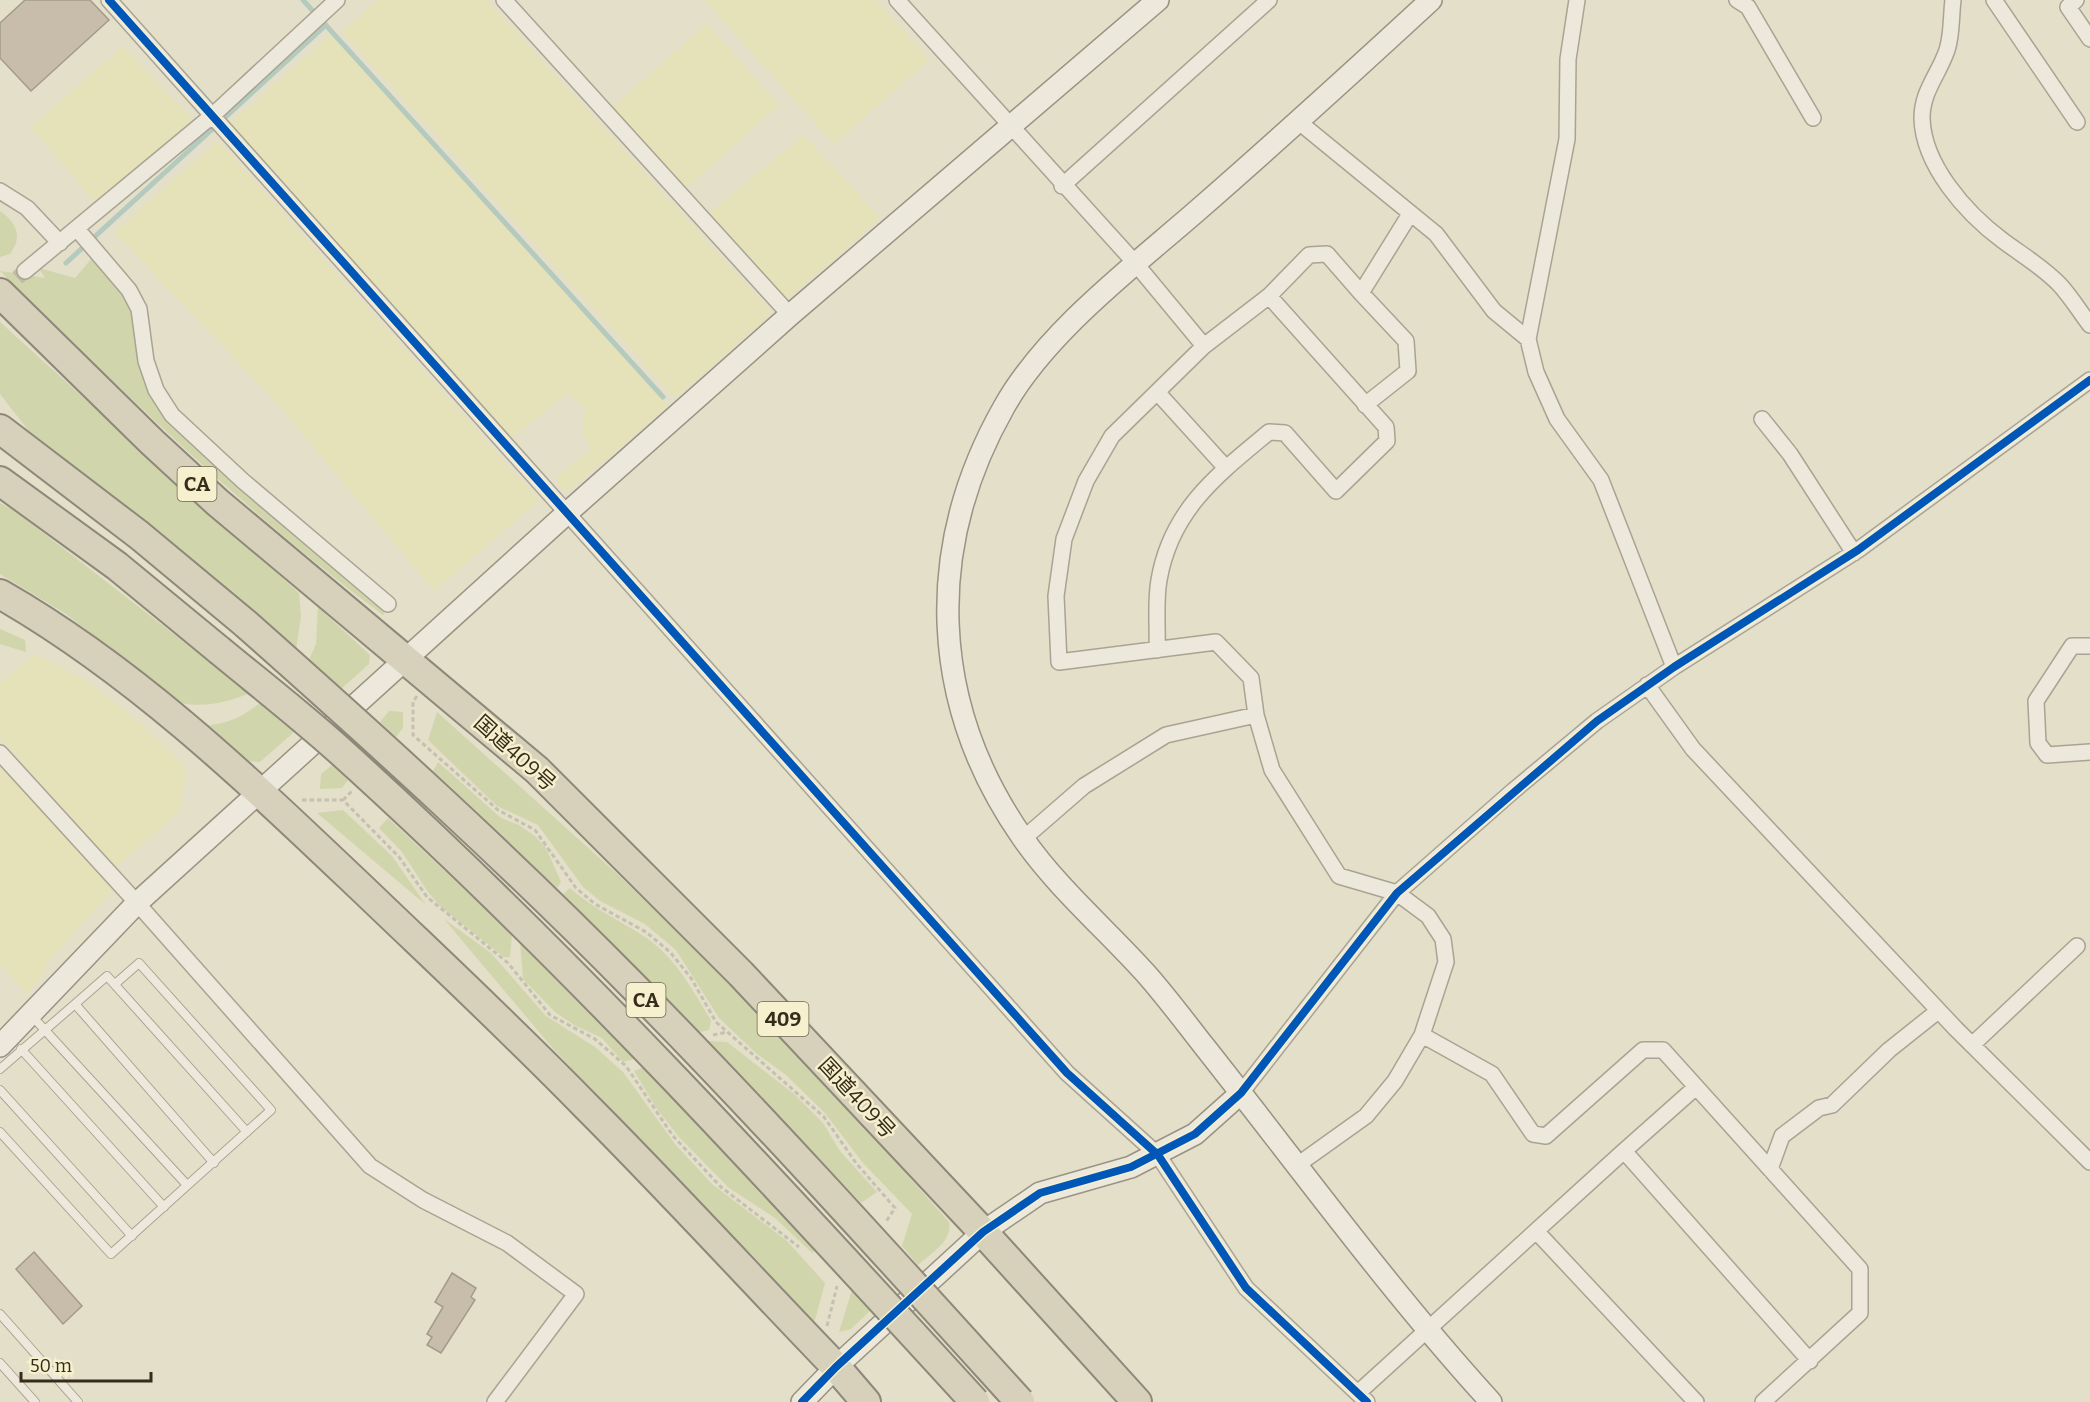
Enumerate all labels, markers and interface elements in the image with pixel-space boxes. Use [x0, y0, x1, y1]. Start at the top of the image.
road number: CA [178, 467, 216, 501]
street label: 国道409号 [469, 710, 561, 796]
road number: CA [626, 983, 666, 1017]
road number: 409 [758, 1002, 808, 1036]
street label: 国道409号 [813, 1052, 901, 1144]
scale bar [21, 1345, 152, 1383]
text: 50 m [30, 1355, 72, 1377]

